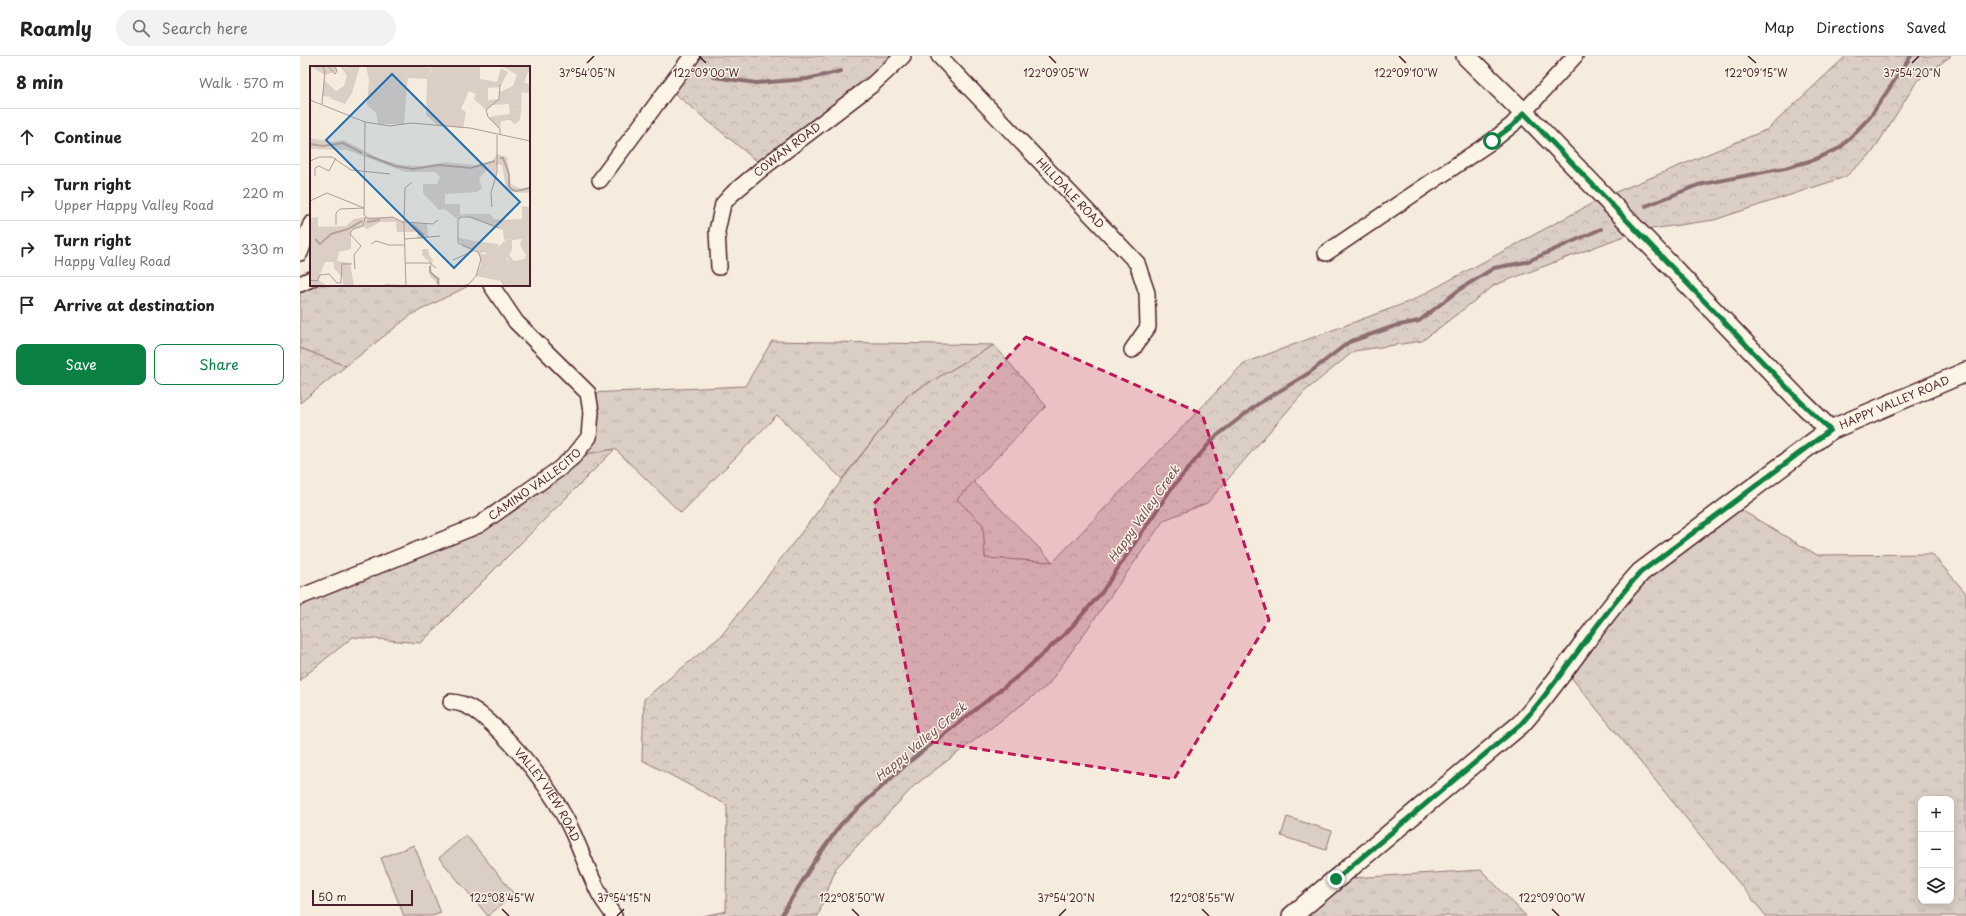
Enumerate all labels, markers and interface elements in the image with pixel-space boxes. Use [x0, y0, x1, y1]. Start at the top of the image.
search box [116, 10, 396, 46]
text: Roamly [20, 14, 92, 42]
text: Search here [162, 16, 248, 39]
icon: search [130, 17, 152, 39]
text: Map [1764, 17, 1794, 38]
text: Directions [1816, 17, 1884, 38]
text: Saved [1906, 17, 1946, 38]
text: 37°54'05"N [559, 65, 616, 80]
text: 122°09'00"W [673, 65, 740, 80]
text: 122°09'05"W [1023, 65, 1089, 80]
text: 122°09'10"W [1374, 65, 1439, 80]
text: 122°09'15"W [1725, 65, 1788, 80]
text: 37°54'20"N [1883, 65, 1941, 80]
inset map [310, 66, 530, 286]
text: 8 min [16, 69, 64, 95]
text: Walk · 570 m [199, 73, 284, 92]
street label: COWAN ROAD [749, 118, 824, 181]
text: Continue [54, 125, 122, 148]
icon: ahead [16, 126, 38, 148]
text: 20 m [250, 127, 284, 146]
route start [1483, 132, 1501, 150]
street label: HILLDALE ROAD [1033, 154, 1109, 232]
text: Turn right [54, 172, 131, 195]
icon: right [16, 182, 38, 204]
text: 220 m [242, 183, 284, 202]
text: Upper Happy Valley Road [54, 195, 214, 214]
text: Turn right [54, 228, 131, 251]
icon: right [16, 238, 38, 260]
text: 330 m [241, 239, 284, 258]
text: Happy Valley Road [54, 251, 171, 270]
text: Arrive at destination [54, 293, 215, 316]
icon: arrive [16, 294, 38, 316]
button: Save [16, 344, 146, 385]
button: Share [154, 344, 284, 385]
street label: HAPPY VALLEY ROAD [1836, 371, 1952, 433]
street label: CAMINO VALLECITO [485, 444, 585, 524]
water label: Happy Valley Creek [1103, 461, 1184, 566]
water label: Happy Valley Creek [871, 697, 971, 785]
street label: VALLEY VIEW ROAD [511, 744, 585, 844]
map controls [1918, 796, 1954, 904]
button: + [1918, 796, 1954, 832]
button: − [1918, 832, 1954, 868]
button: layers [1918, 868, 1954, 904]
route end [1327, 870, 1345, 888]
scale bar [312, 888, 413, 907]
text: 50 m [318, 888, 347, 905]
text: 122°08'45"W [470, 890, 535, 905]
text: 37°54'15"N [597, 890, 651, 905]
text: 122°08'50"W [819, 890, 886, 905]
text: 37°54'20"N [1037, 890, 1095, 905]
text: 122°08'55"W [1170, 890, 1235, 905]
text: 122°09'00"W [1519, 890, 1586, 905]

